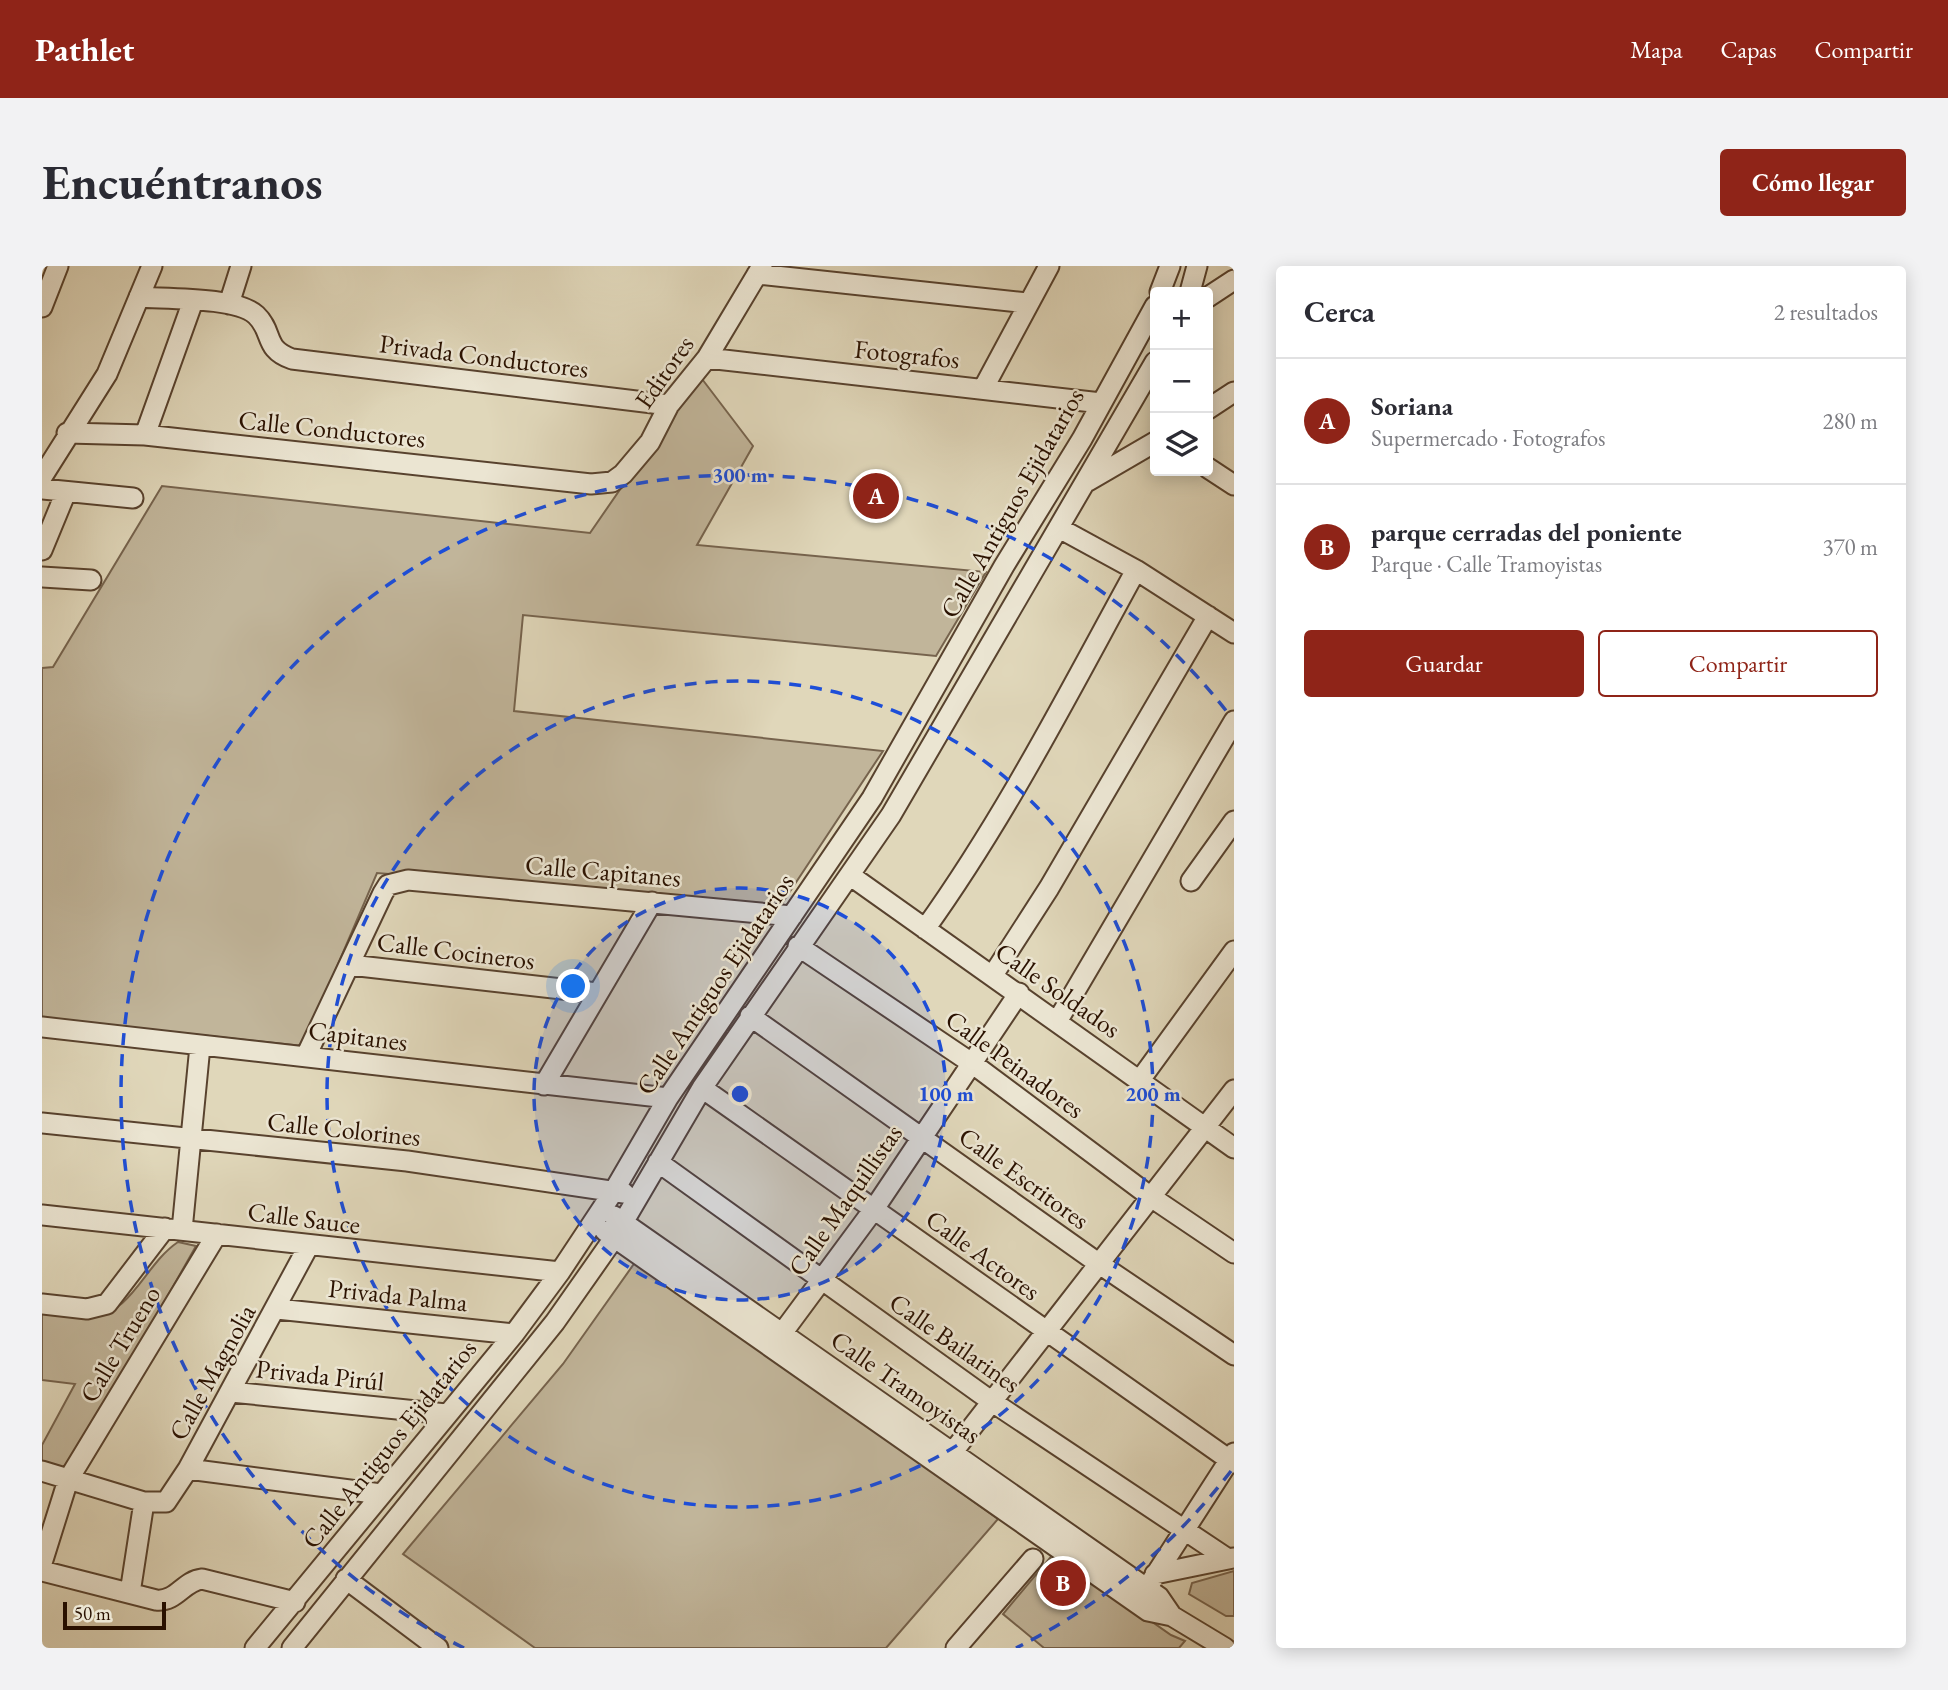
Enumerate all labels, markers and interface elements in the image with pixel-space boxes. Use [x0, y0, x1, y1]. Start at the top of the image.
text: Pathlet [35, 28, 134, 71]
text: Mapa [1630, 34, 1682, 65]
text: Capas [1720, 34, 1776, 65]
text: Compartir [1814, 34, 1913, 65]
button: Cómo llegar [1720, 149, 1906, 216]
text: Encuéntranos [42, 150, 323, 214]
map controls [1150, 287, 1213, 476]
button: + [1150, 287, 1213, 350]
text: Cerca [1304, 292, 1375, 331]
text: 2 resultados [1774, 297, 1878, 327]
street label: Privada Conductores [378, 326, 590, 386]
street label: Editores [627, 329, 701, 415]
street label: Fotografos [853, 332, 961, 376]
button: − [1150, 350, 1213, 413]
street label: Calle Antiguos Ejidatarios [932, 382, 1092, 624]
text: Soriana [1371, 389, 1453, 423]
street label: Calle Conductores [237, 402, 427, 456]
text: A [1319, 406, 1335, 436]
text: 280 m [1822, 406, 1878, 436]
button: layers [1150, 413, 1213, 476]
text: Supermercado · Fotografos [1371, 423, 1605, 453]
text: 300 m [712, 461, 768, 488]
pin: A [853, 470, 899, 522]
text: parque cerradas del poniente [1371, 515, 1682, 549]
text: B [1320, 532, 1334, 562]
text: 370 m [1822, 532, 1878, 562]
text: Parque · Calle Tramoyistas [1371, 549, 1602, 579]
button: Guardar [1304, 630, 1584, 697]
button: Compartir [1598, 630, 1878, 697]
street label: Calle Capitanes [524, 847, 682, 895]
street label: Calle Antiguos Ejidatarios [628, 867, 802, 1101]
street label: Calle Cocineros [375, 924, 537, 978]
street label: Calle Soldados [989, 934, 1127, 1046]
your location [556, 969, 590, 1003]
street label: Calle Peinadores [939, 1002, 1091, 1126]
street label: Capitanes [307, 1013, 409, 1059]
text: 100 m [918, 1080, 974, 1107]
text: 200 m [1125, 1080, 1181, 1107]
centre of rings [728, 1082, 752, 1106]
street label: Calle Colorines [266, 1104, 422, 1154]
street label: Calle Maquillistas [780, 1117, 910, 1283]
street label: Calle Escritores [952, 1119, 1096, 1237]
street label: Calle Sauce [246, 1194, 362, 1242]
street label: Calle Actores [919, 1202, 1047, 1308]
street label: Privada Palma [327, 1271, 470, 1319]
street label: Calle Trueno [72, 1279, 168, 1409]
street label: Calle Bailarines [883, 1285, 1027, 1401]
street label: Calle Magnolia [161, 1297, 264, 1446]
street label: Calle Tramoyistas [824, 1323, 988, 1451]
street label: Calle Antiguos Ejidatarios [294, 1332, 484, 1556]
street label: Privada Pirúl [254, 1351, 386, 1399]
pin: B [1040, 1557, 1086, 1609]
scale bar [63, 1599, 166, 1631]
text: 50 m [74, 1601, 111, 1626]

